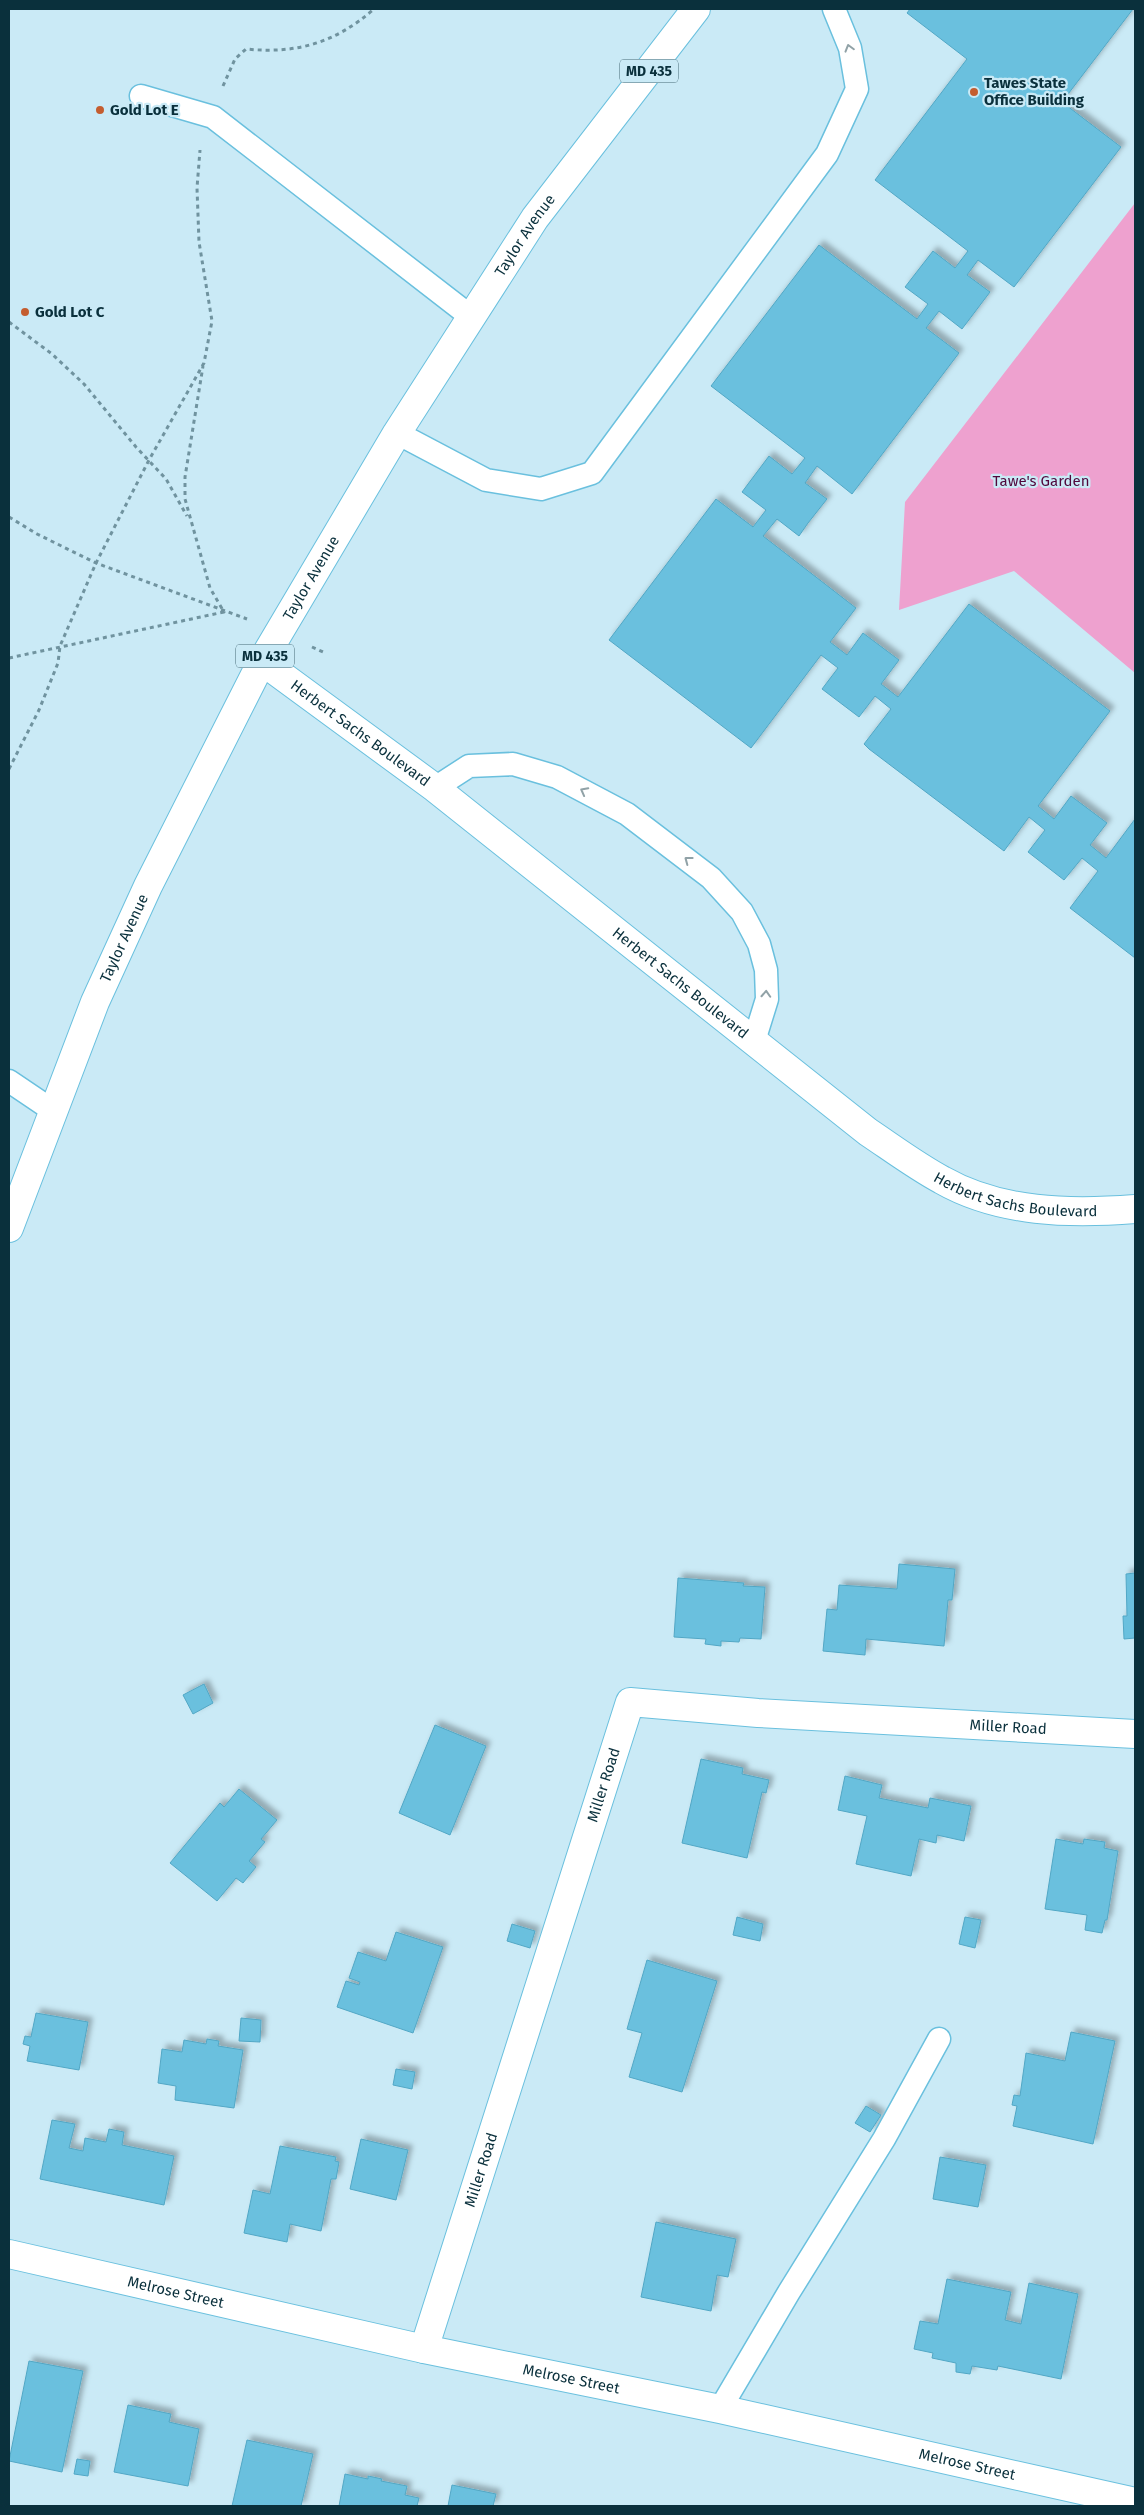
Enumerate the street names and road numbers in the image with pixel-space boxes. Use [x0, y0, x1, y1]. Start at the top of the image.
road number: MD 435 [620, 59, 678, 82]
street label: Taylor Avenue [491, 191, 559, 280]
street label: Taylor Avenue [279, 533, 343, 624]
road number: MD 435 [236, 644, 294, 668]
street label: Herbert Sachs Boulevard [287, 676, 434, 790]
street label: Taylor Avenue [96, 891, 152, 985]
street label: Herbert Sachs Boulevard [609, 923, 752, 1042]
street label: Herbert Sachs Boulevard [931, 1168, 1098, 1220]
street label: Miller Road [969, 1716, 1047, 1738]
street label: Miller Road [583, 1745, 624, 1824]
street label: Miller Road [461, 2130, 501, 2209]
street label: Melrose Street [126, 2272, 226, 2312]
street label: Melrose Street [521, 2360, 622, 2398]
street label: Melrose Street [917, 2445, 1018, 2484]

